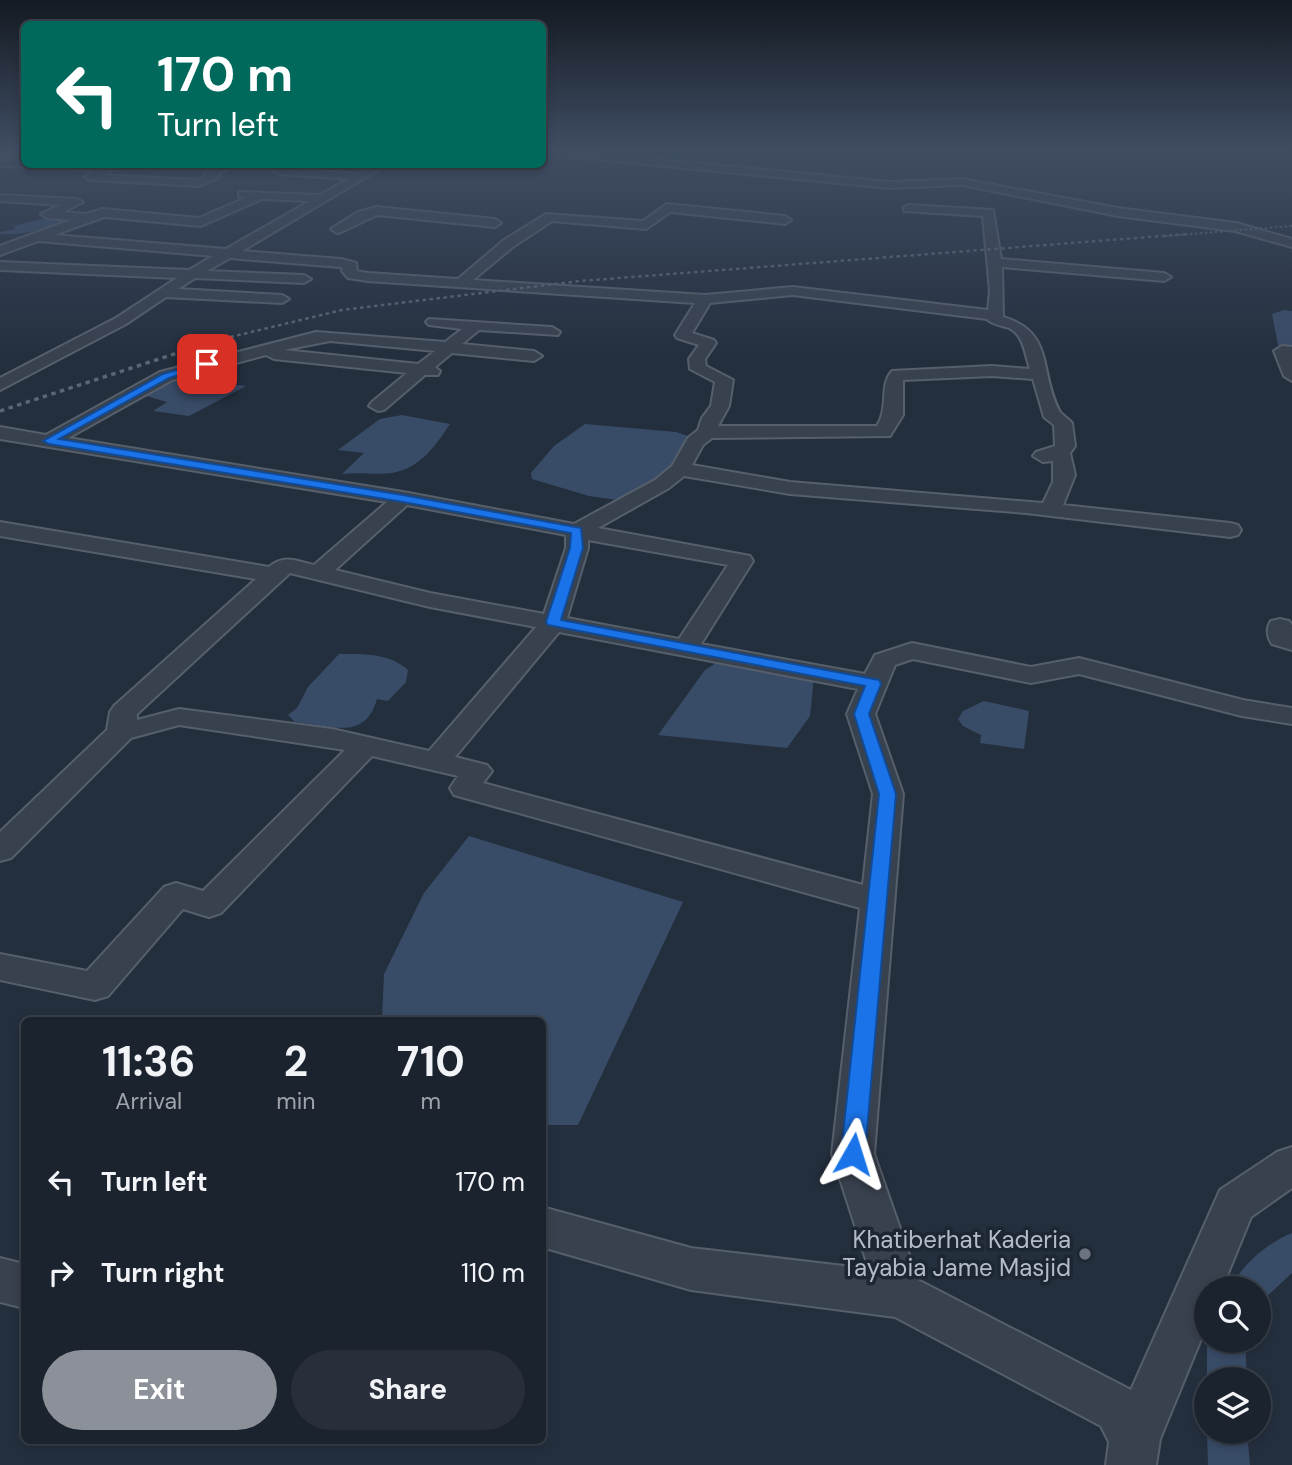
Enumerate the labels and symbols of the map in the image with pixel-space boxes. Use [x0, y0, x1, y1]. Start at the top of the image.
pin [177, 334, 237, 394]
position arrow [816, 1117, 890, 1191]
place label: Khatiberhat Kaderia Tayabia Jame Masjid [842, 1224, 1071, 1283]
marker: Khatiberhat Kaderia Tayabia Jame Masjid [1077, 1246, 1093, 1262]

